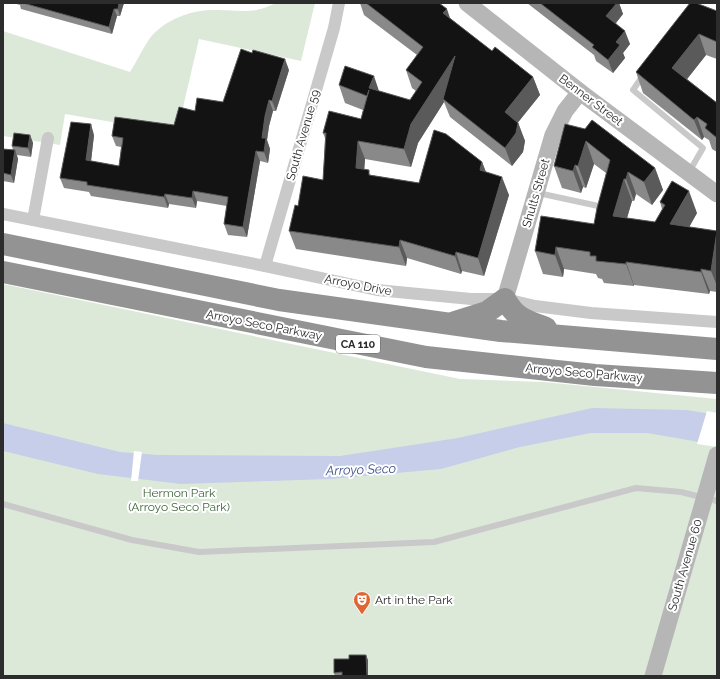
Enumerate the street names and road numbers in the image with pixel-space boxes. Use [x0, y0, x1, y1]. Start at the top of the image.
street label: Benner Street [556, 71, 626, 129]
street label: South Avenue 59 [283, 88, 323, 182]
street label: Shults Street [520, 157, 552, 229]
street label: Arroyo Drive [323, 272, 393, 298]
street label: Arroyo Seco Parkway [205, 307, 324, 343]
road number: CA 110 [336, 335, 380, 353]
street label: Arroyo Seco Parkway [525, 361, 644, 385]
street label: South Avenue 60 [665, 517, 705, 613]

